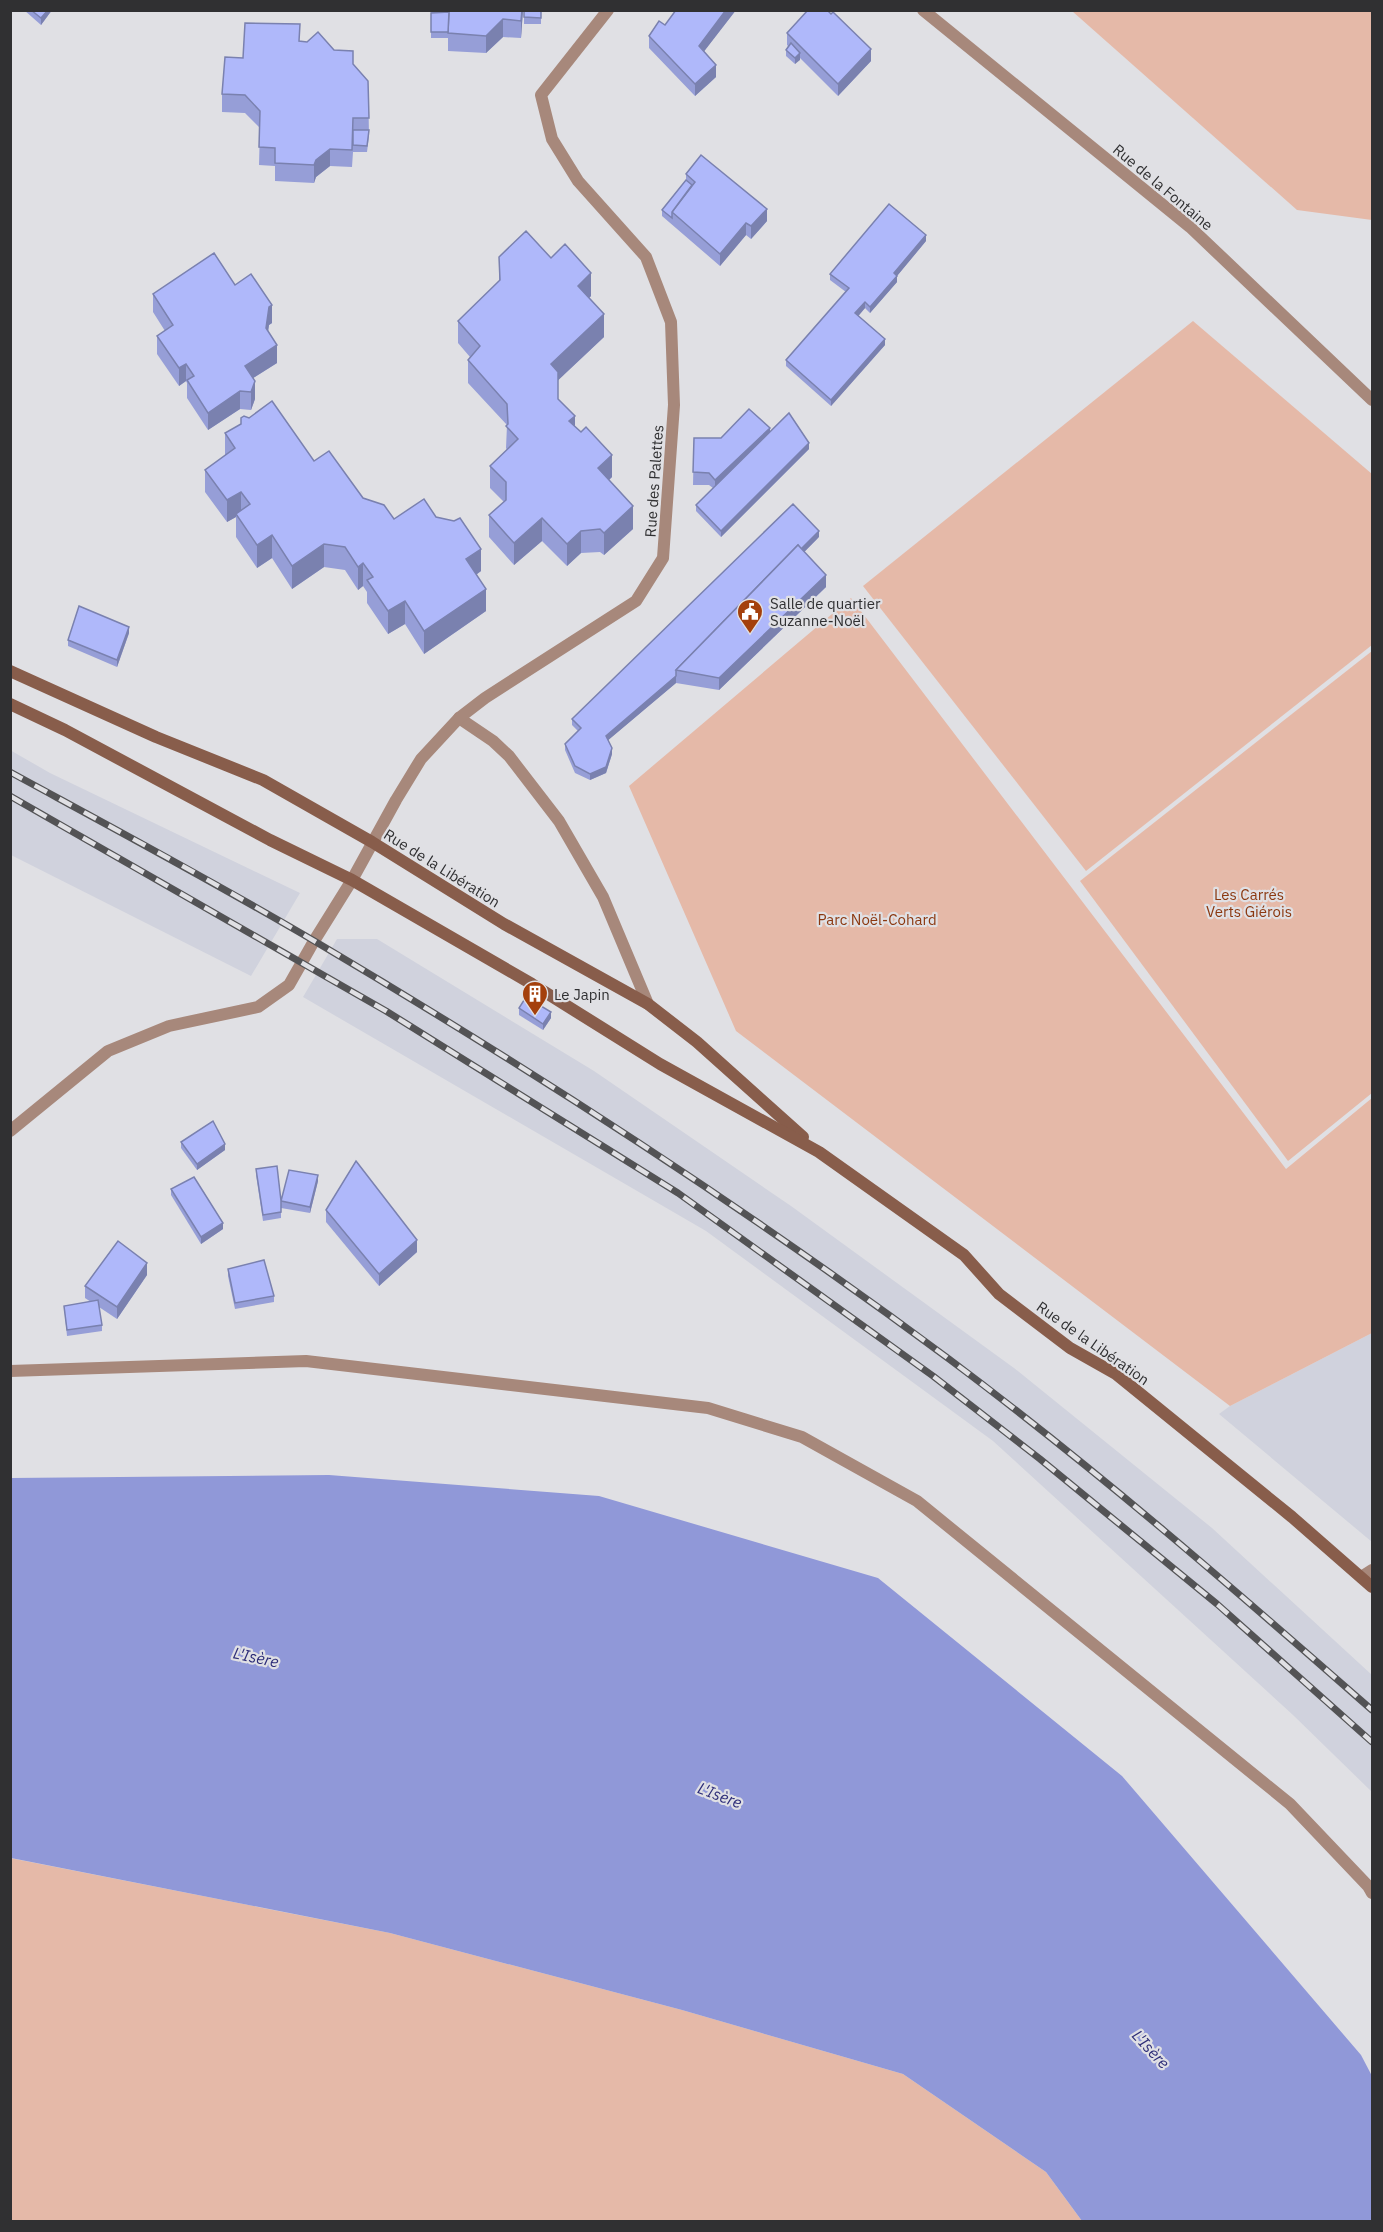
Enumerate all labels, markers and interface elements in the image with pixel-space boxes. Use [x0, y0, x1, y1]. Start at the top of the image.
street label: Rue de la Fontaine [1109, 140, 1217, 234]
street label: Rue des Palettes [641, 424, 667, 538]
place label: Salle de quartier Suzanne-Noël [770, 594, 881, 630]
public building icon: Salle de quartier Suzanne-Noël [735, 597, 765, 635]
street label: Rue de la Libération [380, 825, 504, 911]
park label: Les Carrés Verts Giérois [1206, 885, 1292, 921]
park label: Parc Noël-Cohard [817, 910, 937, 929]
building icon: Le Japin [520, 979, 550, 1017]
place label: Le Japin [554, 985, 610, 1004]
street label: Rue de la Libération [1033, 1297, 1153, 1389]
water label: L'Isère [232, 1642, 280, 1672]
water label: L'Isère [695, 1777, 745, 1813]
water label: L'Isère [1128, 2025, 1174, 2073]

